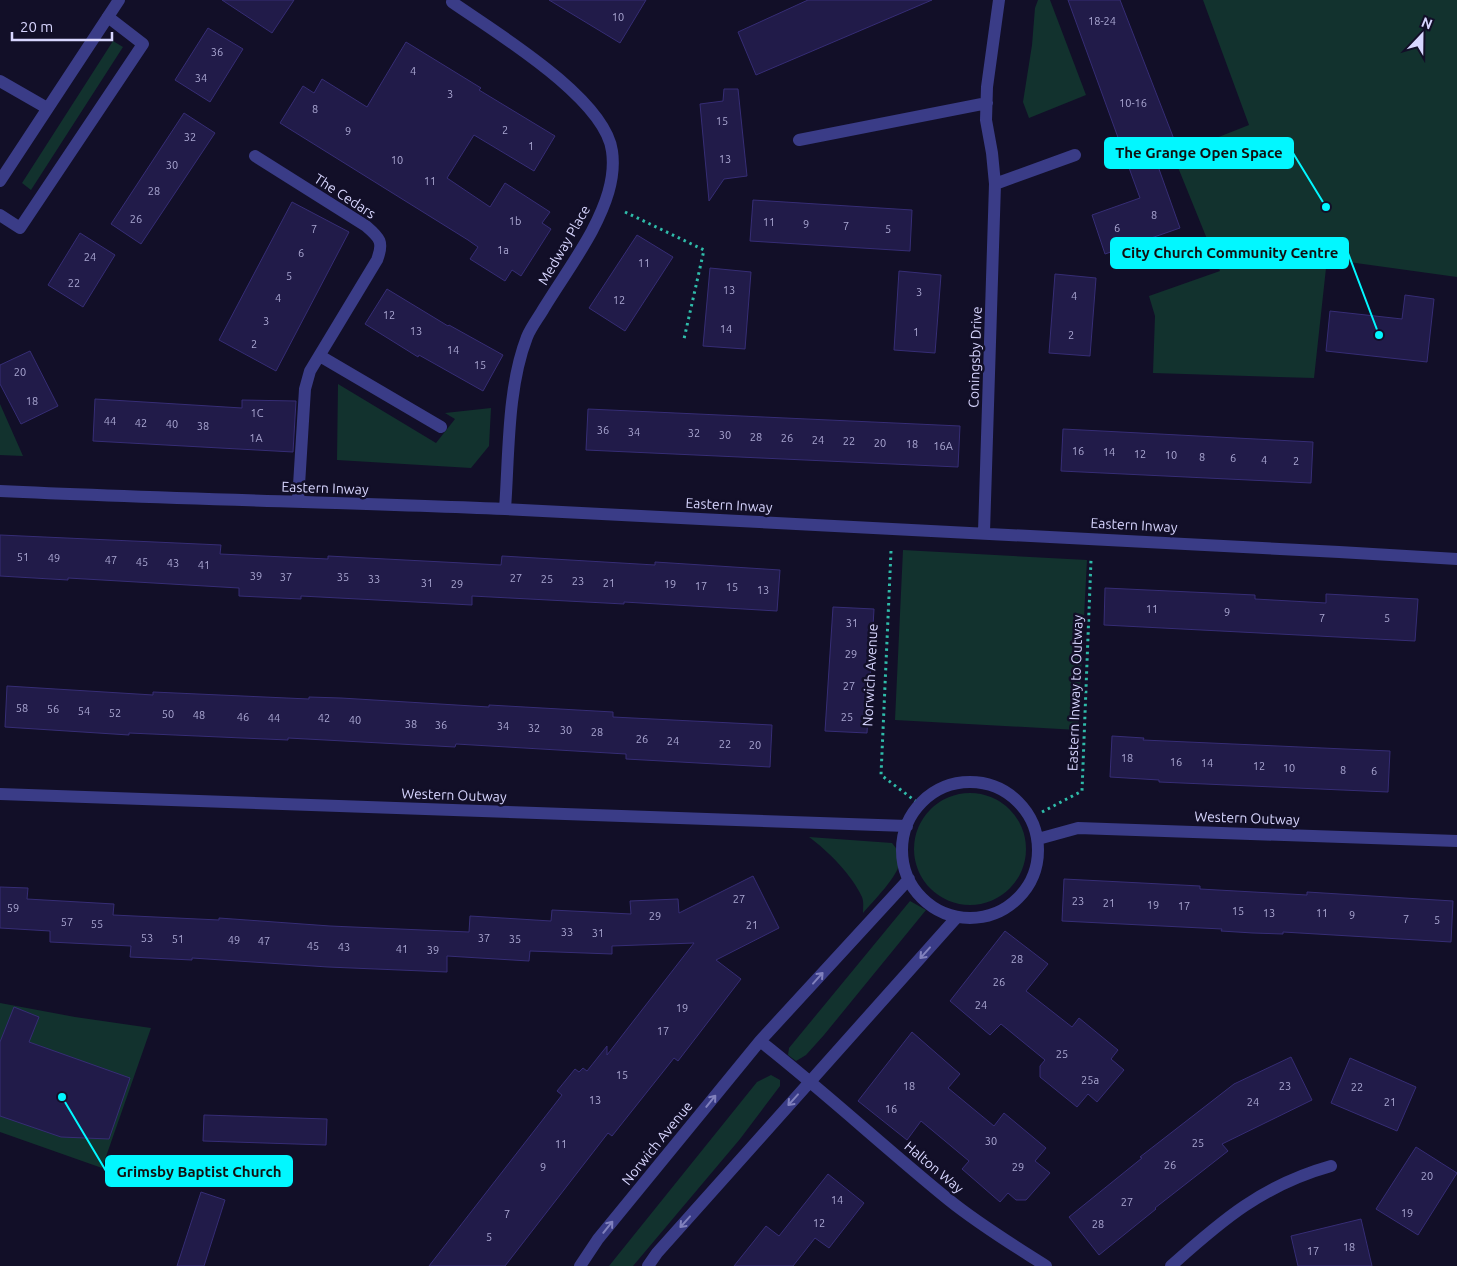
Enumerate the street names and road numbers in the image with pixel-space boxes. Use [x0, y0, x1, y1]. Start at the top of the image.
street label: The Cedars [311, 170, 379, 222]
street label: Medway Place [535, 202, 593, 288]
street label: Coningsby Drive [965, 306, 985, 408]
street label: Eastern Inway [281, 478, 369, 498]
street label: Eastern Inway [685, 495, 773, 515]
street label: Eastern Inway [1090, 515, 1178, 535]
street label: Eastern Inway to Outway [1064, 614, 1086, 771]
street label: Norwich Avenue [859, 623, 881, 727]
street label: Western Outway [401, 785, 507, 805]
street label: Western Outway [1194, 808, 1300, 828]
street label: Norwich Avenue [618, 1098, 696, 1188]
street label: Halton Way [901, 1138, 967, 1196]

